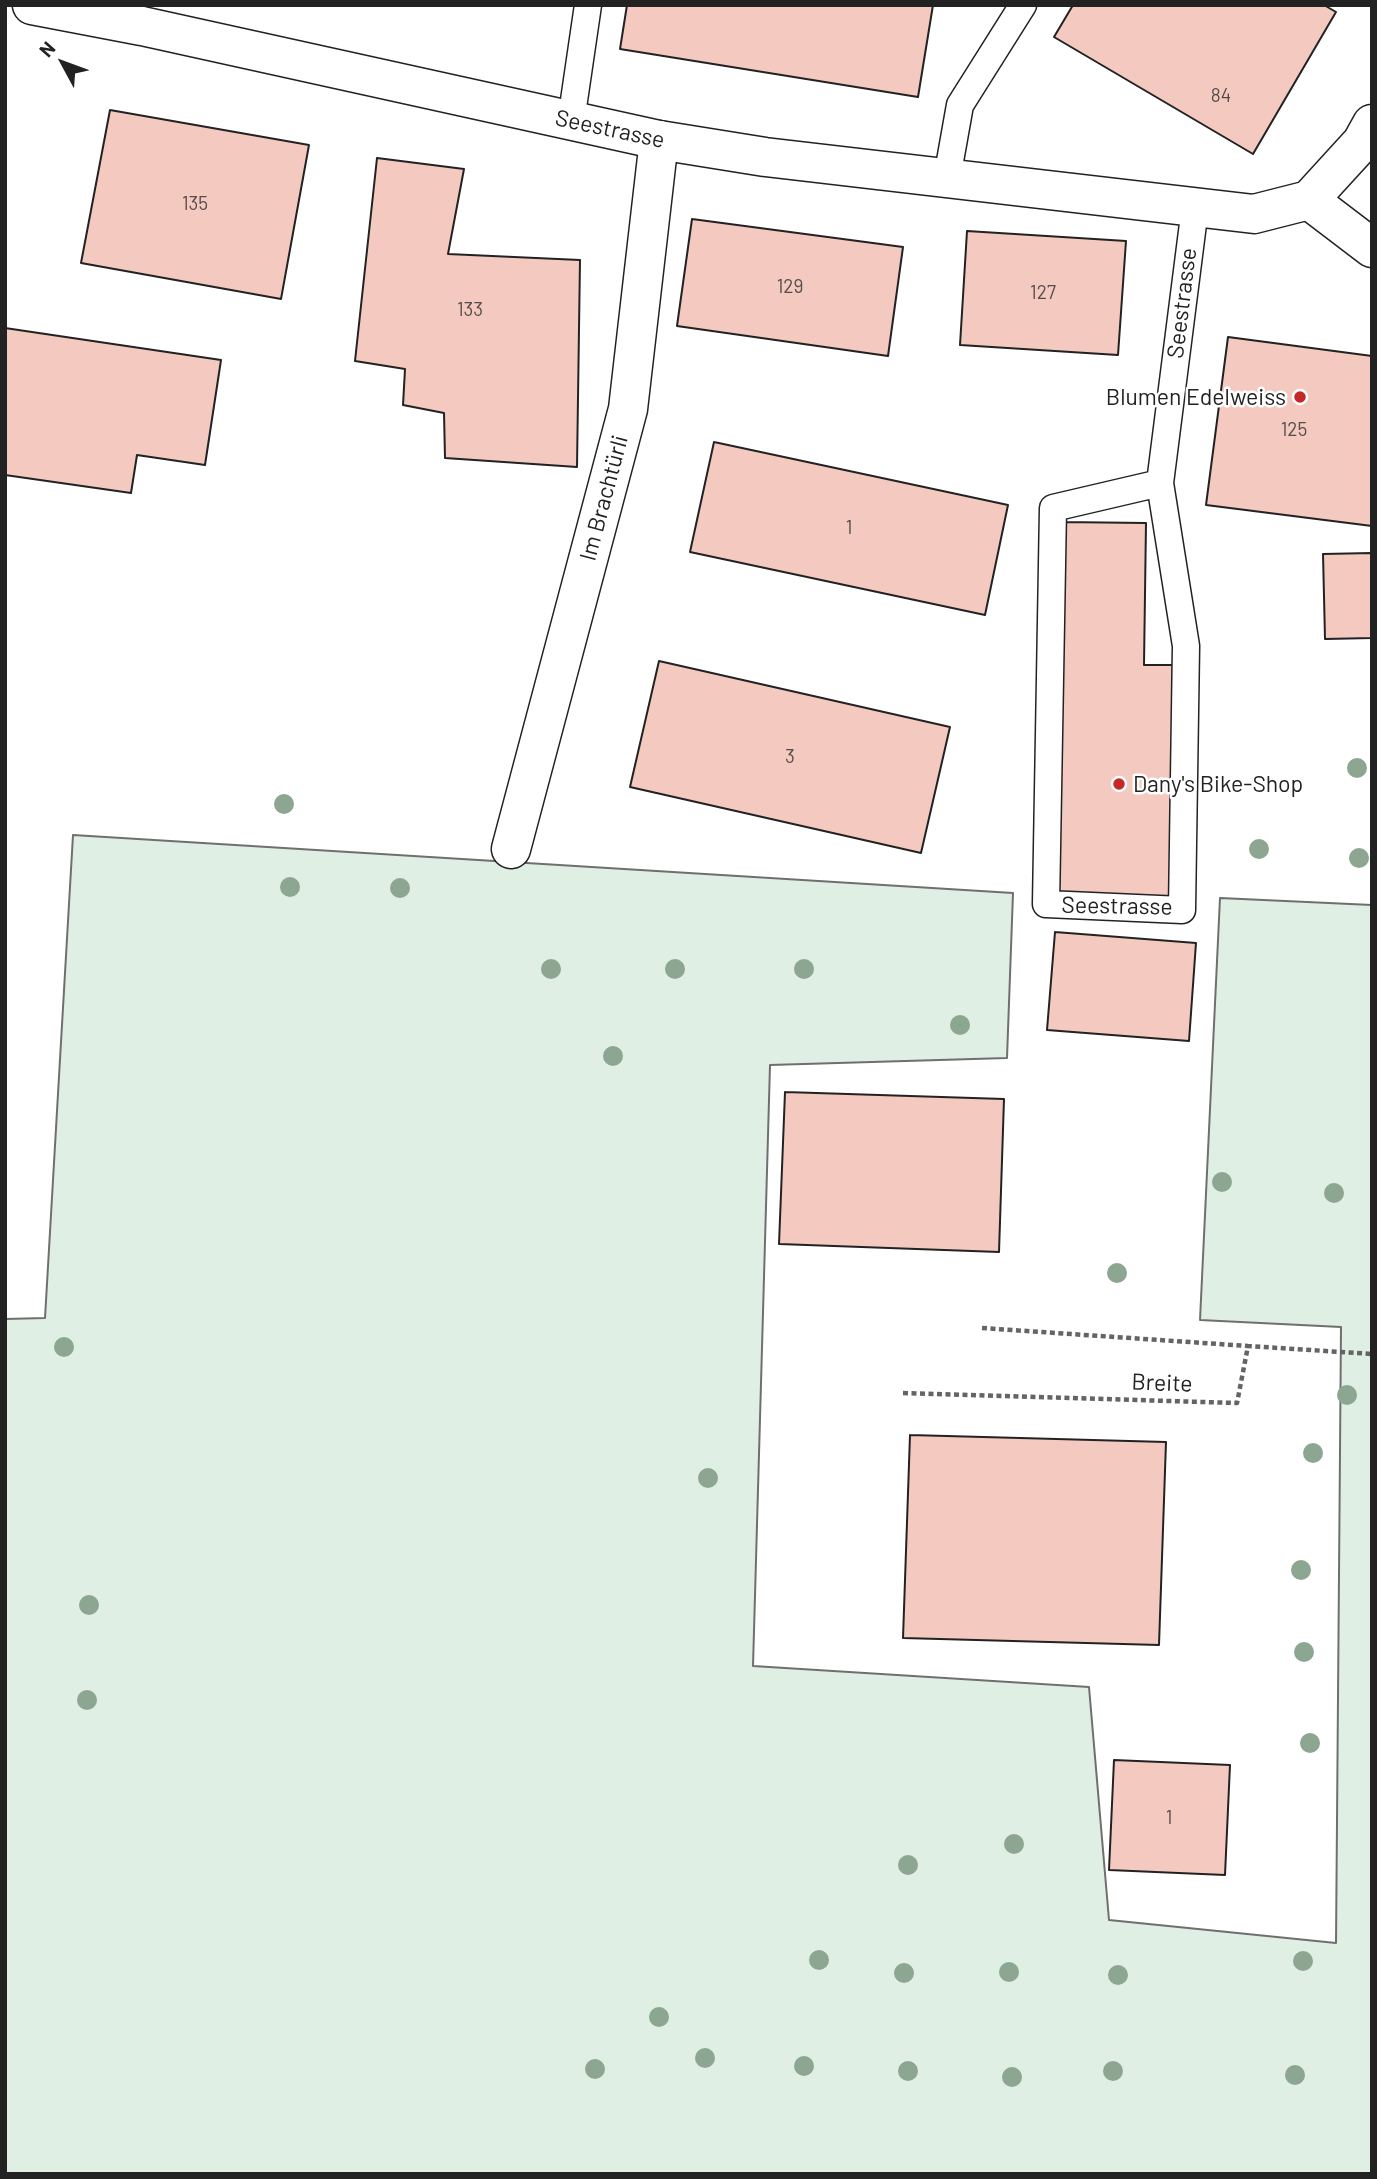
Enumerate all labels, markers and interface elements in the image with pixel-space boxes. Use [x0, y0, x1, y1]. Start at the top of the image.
north arrow [28, 28, 98, 98]
text: N [34, 37, 60, 61]
house number: 84 [1211, 85, 1231, 107]
street label: Seestrasse [553, 104, 667, 154]
house number: 135 [182, 193, 208, 215]
street label: Seestrasse [1162, 246, 1202, 360]
house number: 129 [777, 276, 803, 298]
house number: 127 [1030, 282, 1056, 304]
house number: 133 [457, 299, 483, 321]
place label: Blumen Edelweiss [1106, 383, 1286, 411]
marker: Blumen Edelweiss [1292, 389, 1308, 405]
house number: 125 [1281, 419, 1307, 441]
street label: Im Brachtürli [574, 432, 634, 564]
house number: 1 [846, 517, 852, 539]
house number: 3 [785, 746, 795, 768]
place label: Dany's Bike-Shop [1133, 770, 1303, 798]
marker: Dany's Bike-Shop [1111, 776, 1127, 792]
street label: Seestrasse [1061, 891, 1173, 921]
street label: Breite [1131, 1368, 1193, 1398]
house number: 1 [1166, 1807, 1172, 1829]

